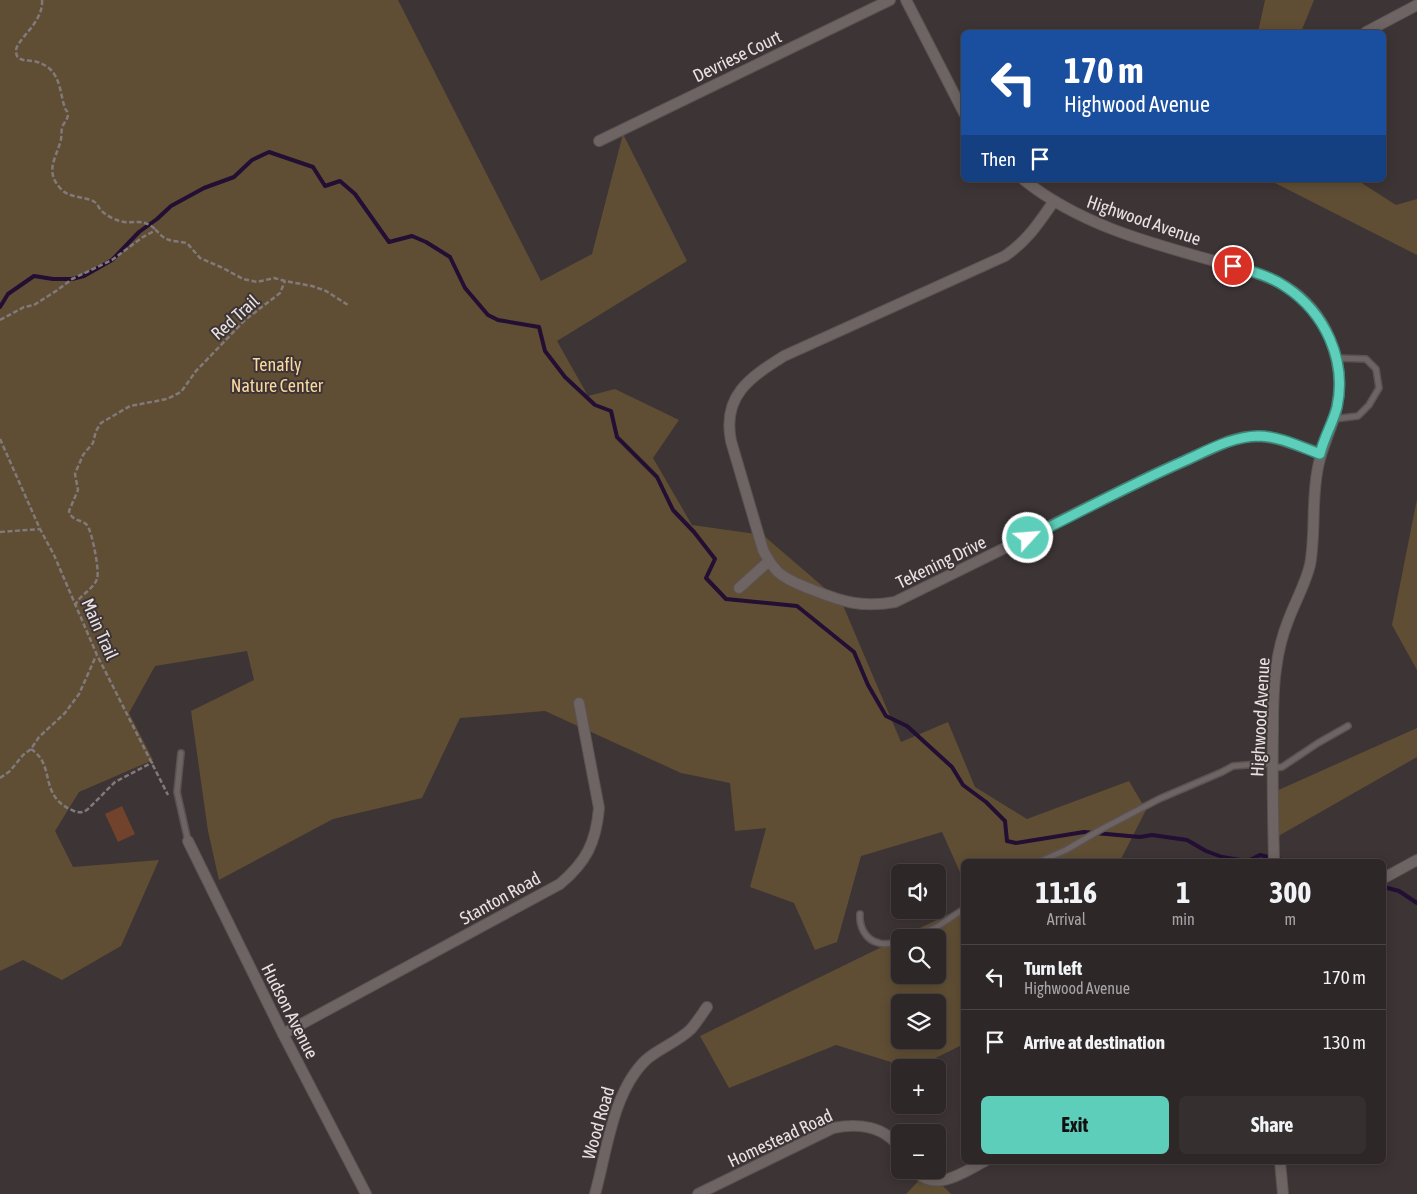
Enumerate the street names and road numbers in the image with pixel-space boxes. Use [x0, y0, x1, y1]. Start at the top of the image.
street label: Devriese Court [689, 26, 785, 86]
street label: Highwood Avenue [1084, 191, 1204, 249]
street label: Red Trail [207, 290, 263, 344]
street label: Tekening Drive [893, 531, 989, 593]
street label: Main Trail [77, 595, 123, 663]
street label: Highwood Avenue [1246, 657, 1274, 777]
street label: Stanton Road [456, 867, 544, 929]
street label: Hudson Avenue [257, 960, 323, 1062]
street label: Wood Road [578, 1084, 618, 1162]
street label: Homestead Road [724, 1105, 836, 1171]

